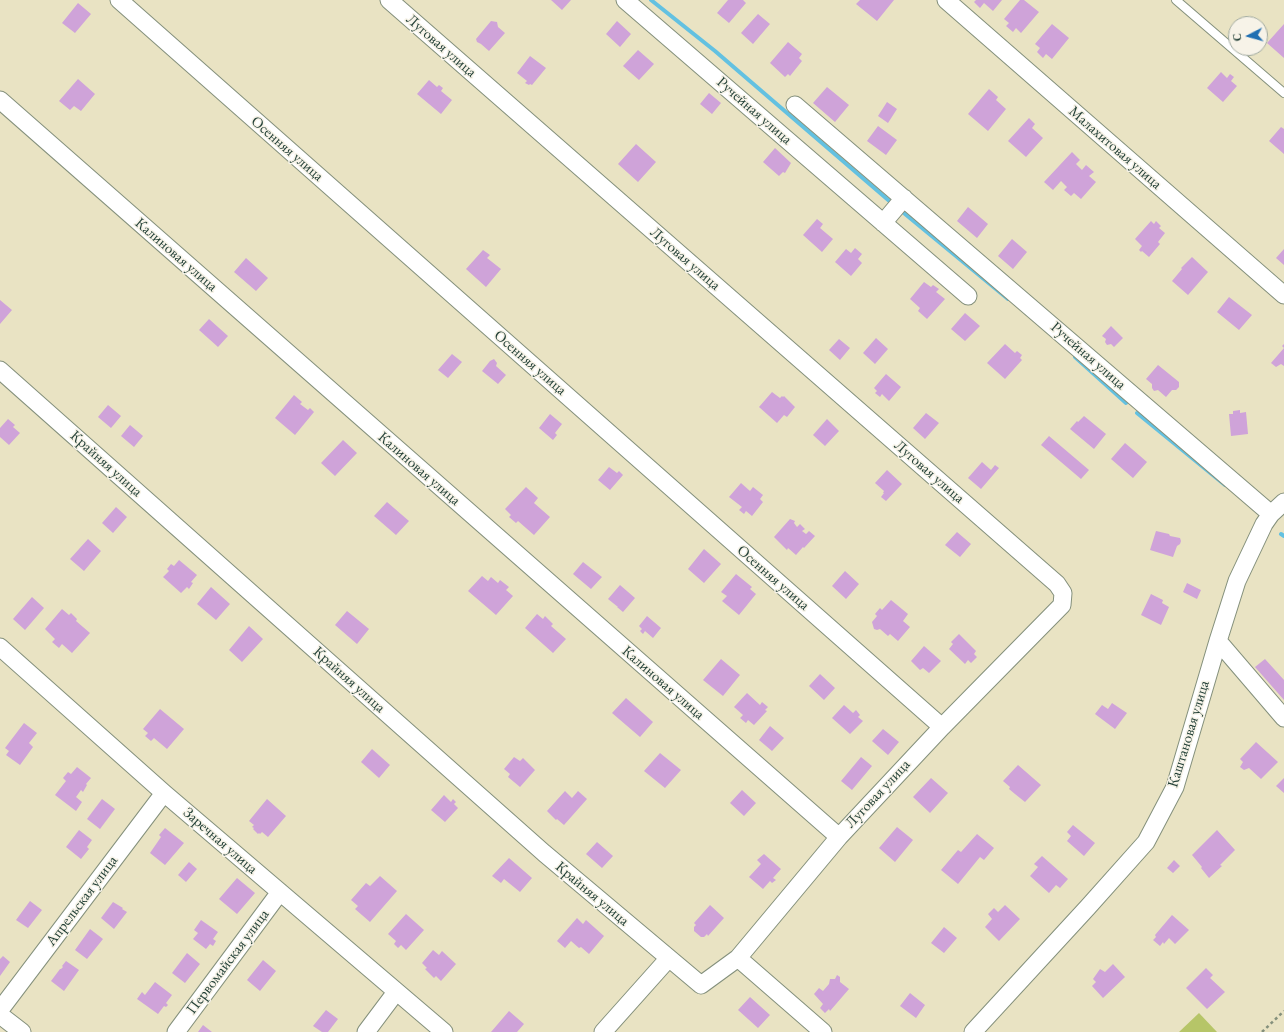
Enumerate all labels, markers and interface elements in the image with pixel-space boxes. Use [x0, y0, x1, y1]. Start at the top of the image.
street label: Луговая улица [402, 11, 480, 81]
north arrow [1228, 16, 1268, 56]
text: С [1230, 33, 1244, 42]
street label: Ручейная улица [713, 73, 795, 149]
street label: Малахитовая улица [1065, 103, 1165, 193]
street label: Осенняя улица [247, 113, 327, 185]
street label: Калиновая улица [131, 214, 221, 296]
street label: Луговая улица [646, 224, 724, 294]
street label: Ручейная улица [1047, 318, 1129, 394]
street label: Осенняя улица [490, 327, 570, 399]
street label: Крайняя улица [66, 427, 146, 501]
street label: Калиновая улица [374, 428, 464, 510]
street label: Луговая улица [890, 437, 968, 507]
street label: Осенняя улица [733, 542, 813, 614]
street label: Калиновая улица [618, 642, 708, 724]
street label: Крайняя улица [309, 643, 389, 717]
street label: Каштановая улица [1164, 678, 1214, 790]
street label: Луговая улица [842, 756, 914, 832]
street label: Заречная улица [179, 804, 261, 878]
street label: Апрельская улица [42, 852, 122, 950]
street label: Крайняя улица [552, 858, 632, 930]
street label: Первомайская улица [183, 906, 273, 1018]

